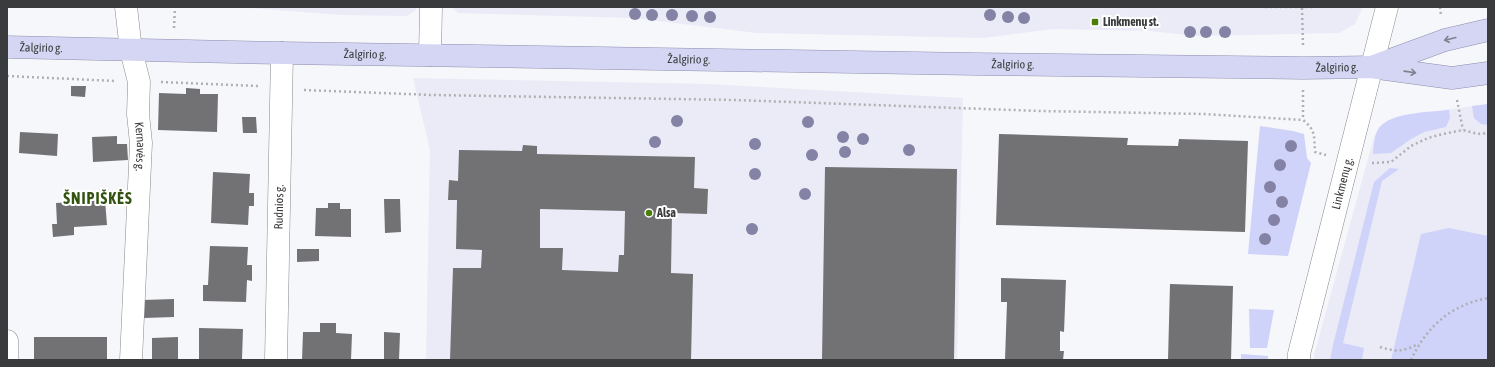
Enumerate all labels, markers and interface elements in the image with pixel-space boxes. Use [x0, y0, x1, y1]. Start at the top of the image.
place label: Linkmenų st. [1103, 15, 1159, 29]
marker: Linkmenų st. [1090, 17, 1100, 27]
one-way arrow [1444, 35, 1457, 43]
street label: Žalgirio g. [19, 40, 63, 55]
street label: Žalgirio g. [343, 47, 386, 62]
street label: Žalgirio g. [667, 52, 710, 67]
street label: Žalgirio g. [991, 57, 1034, 72]
street label: Žalgirio g. [1315, 60, 1358, 75]
one-way arrow [1403, 69, 1416, 76]
street label: Kernavės g. [132, 121, 148, 172]
street label: Linkmenų g. [1329, 156, 1356, 211]
street label: Rudnios g. [272, 184, 286, 230]
district label: ŠNIPIŠKĖS [63, 189, 133, 207]
place label: Alsa [656, 206, 676, 220]
marker: Alsa [644, 208, 654, 218]

